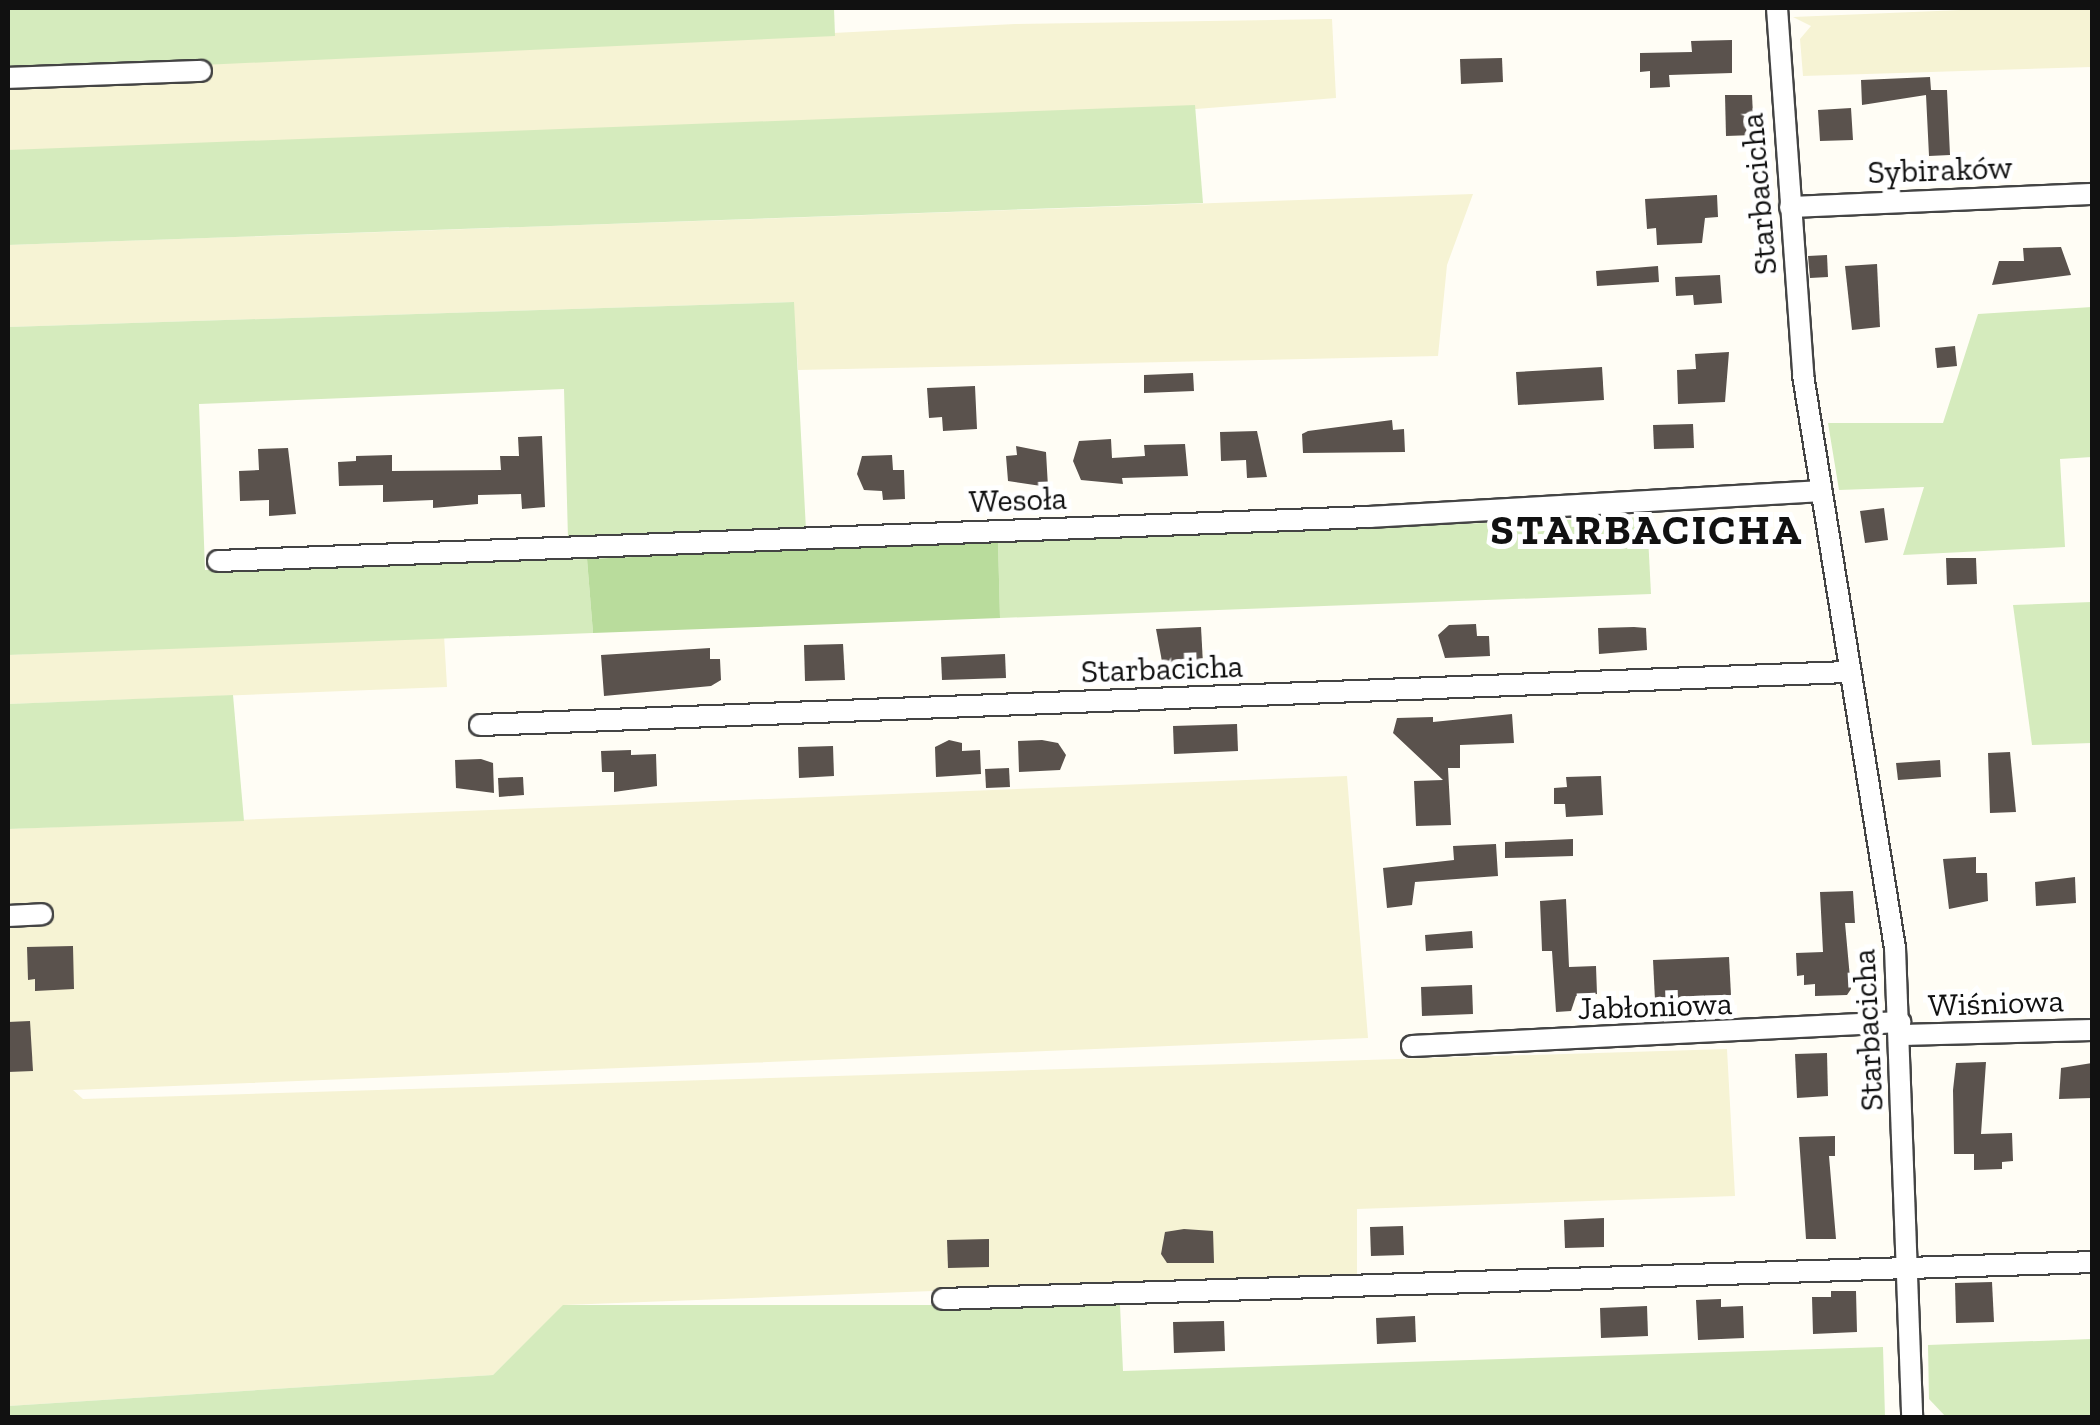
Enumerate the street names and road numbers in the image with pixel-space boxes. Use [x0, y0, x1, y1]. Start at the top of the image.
street label: Starbacicha [1733, 111, 1785, 277]
street label: Sybiraków [1867, 148, 2013, 192]
street label: Wesoła [968, 479, 1068, 521]
street label: Starbacicha [1080, 647, 1244, 691]
street label: Starbacicha [1845, 948, 1891, 1112]
street label: Wiśniowa [1928, 981, 2064, 1025]
street label: Jabłoniowa [1577, 984, 1733, 1028]

